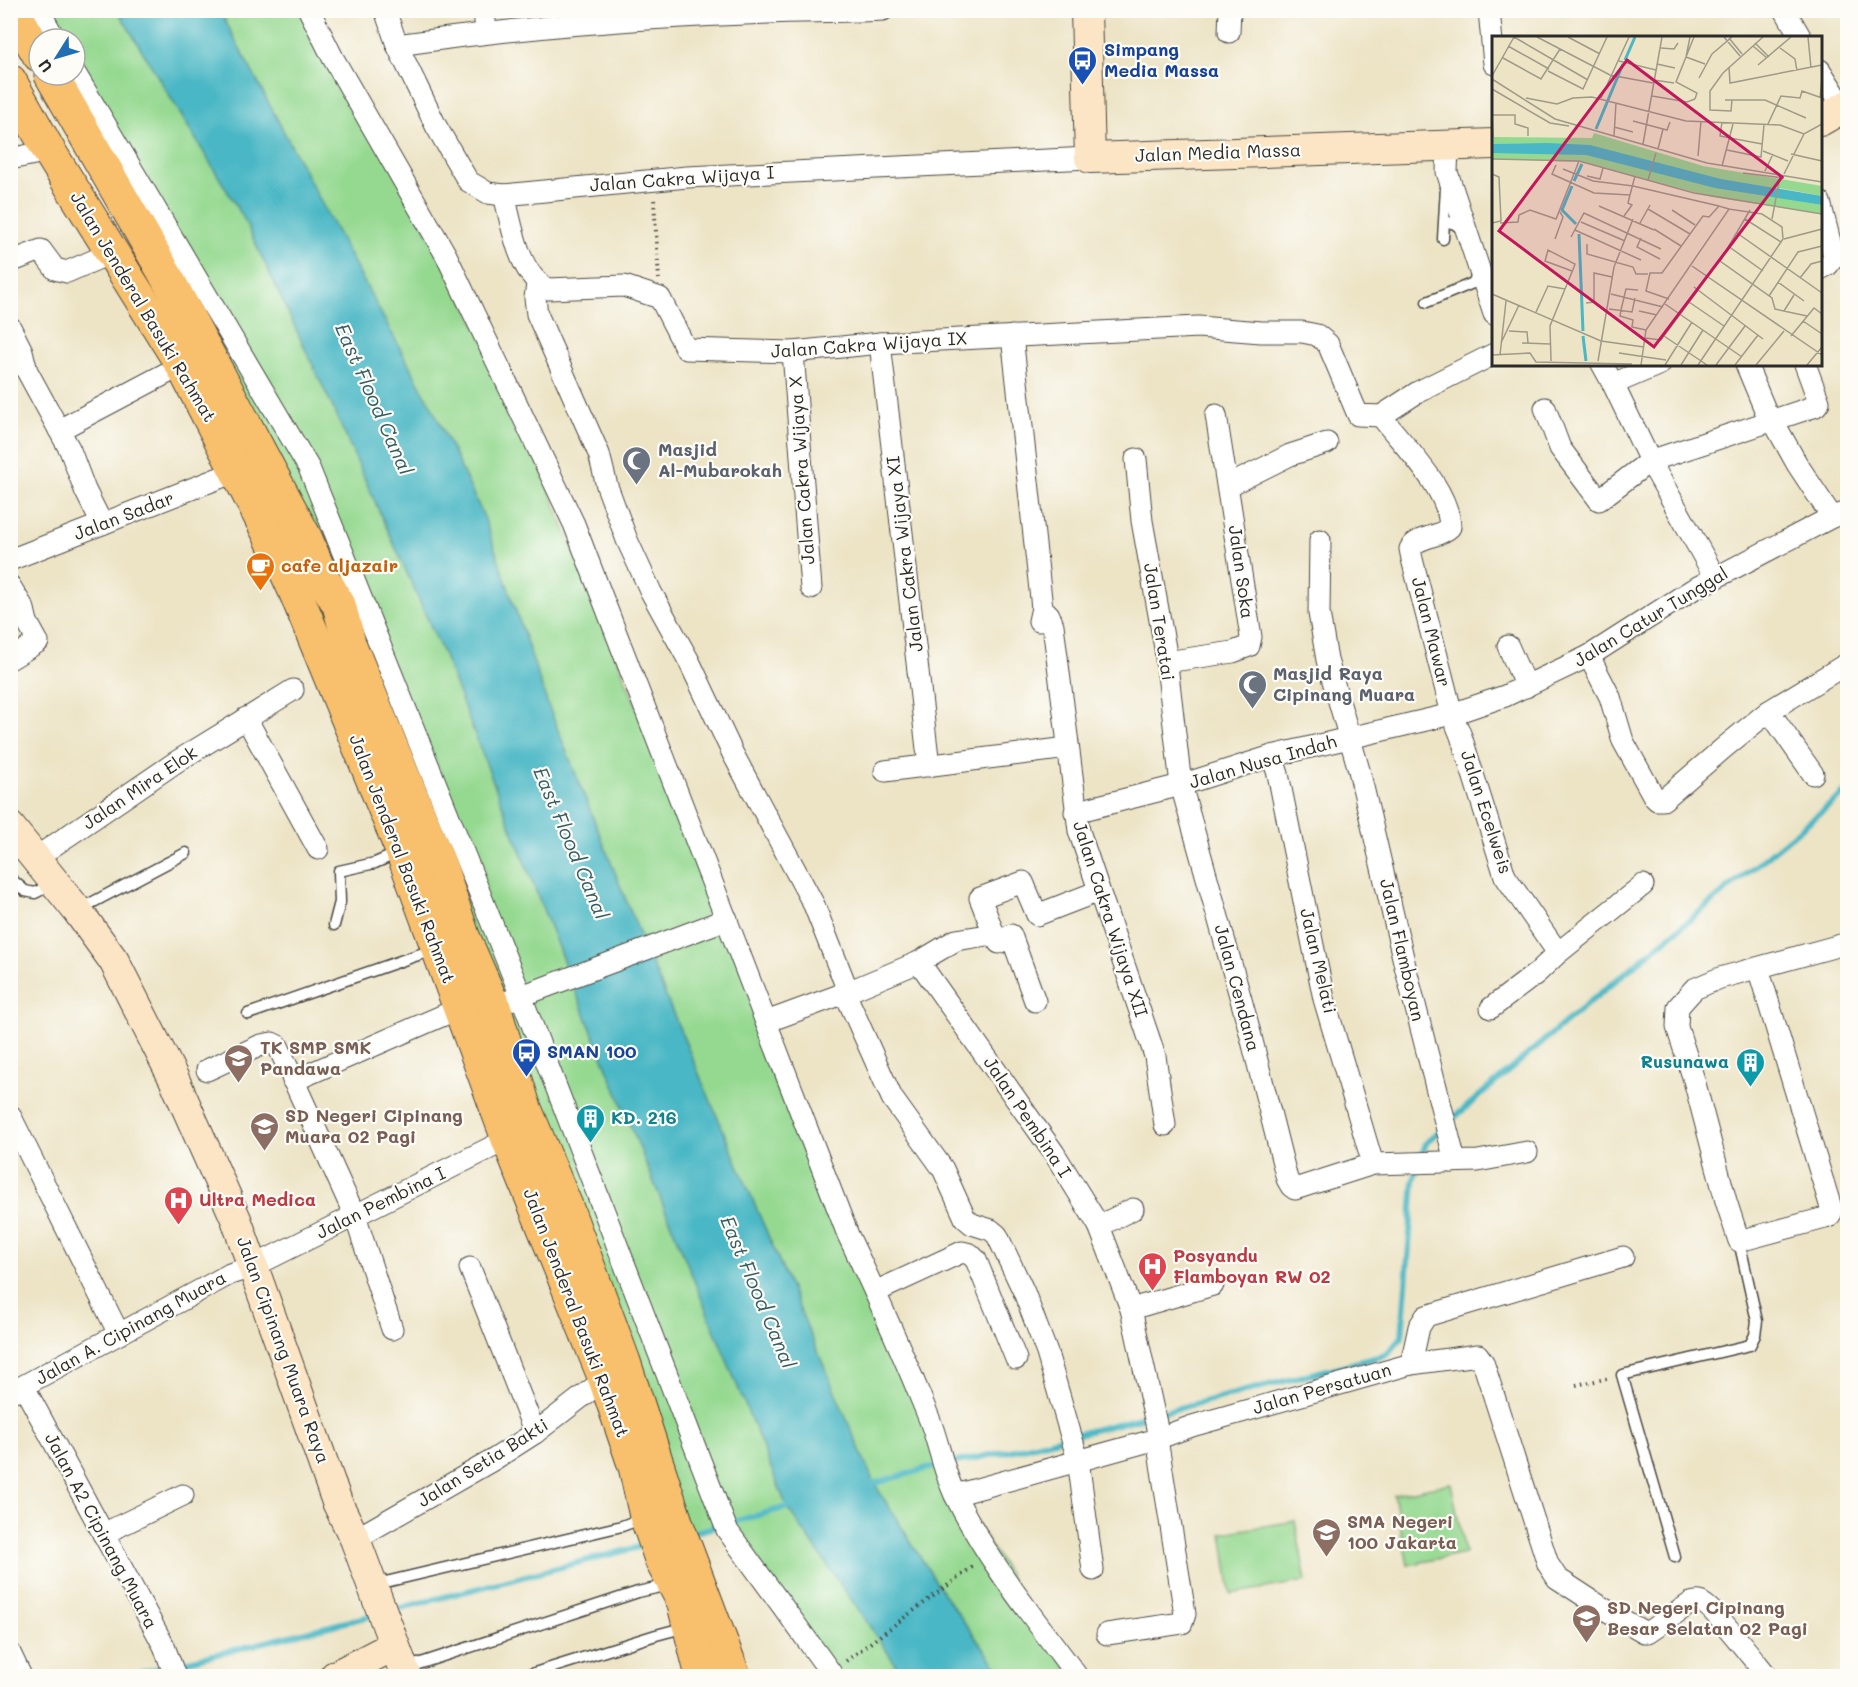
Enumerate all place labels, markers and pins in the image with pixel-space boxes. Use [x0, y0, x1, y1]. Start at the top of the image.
place label: Simpang Media Massa [1104, 37, 1219, 82]
bus stop icon: Simpang Media Massa [1067, 44, 1099, 86]
place label: Masjid Al-Mubarokah [658, 437, 782, 482]
mosque icon: Masjid Al-Mubarokah [621, 444, 653, 486]
cafe icon: cafe aljazair [244, 550, 276, 592]
place label: cafe aljazair [281, 553, 398, 577]
place label: Masjid Raya Cipinang Muara [1273, 661, 1415, 706]
mosque icon: Masjid Raya Cipinang Muara [1236, 668, 1268, 710]
place label: TK SMP SMK Pandawa [260, 1035, 371, 1080]
bus stop icon: SMAN 100 [510, 1036, 542, 1078]
place label: SMAN 100 [547, 1039, 637, 1063]
school or university icon: TK SMP SMK Pandawa [223, 1042, 255, 1084]
building icon: Rusunawa [1734, 1046, 1766, 1088]
place label: Rusunawa [1641, 1049, 1729, 1073]
building icon: KD. 216 [574, 1102, 606, 1144]
place label: SD Negeri Cipinang Muara 02 Pagi [285, 1103, 463, 1148]
place label: KD. 216 [611, 1105, 677, 1129]
school or university icon: SD Negeri Cipinang Muara 02 Pagi [248, 1110, 280, 1152]
hospital icon: Ultra Medica [162, 1184, 194, 1226]
place label: Ultra Medica [199, 1187, 316, 1211]
place label: Posyandu Flamboyan RW 02 [1173, 1243, 1331, 1288]
hospital icon: Posyandu Flamboyan RW 02 [1136, 1250, 1168, 1292]
place label: SMA Negeri 100 Jakarta [1347, 1509, 1457, 1554]
school or university icon: SMA Negeri 100 Jakarta [1310, 1516, 1342, 1558]
place label: SD Negeri Cipinang Besar Selatan 02 Pagi [1607, 1595, 1808, 1640]
school or university icon: SD Negeri Cipinang Besar Selatan 02 Pagi [1570, 1602, 1602, 1644]

